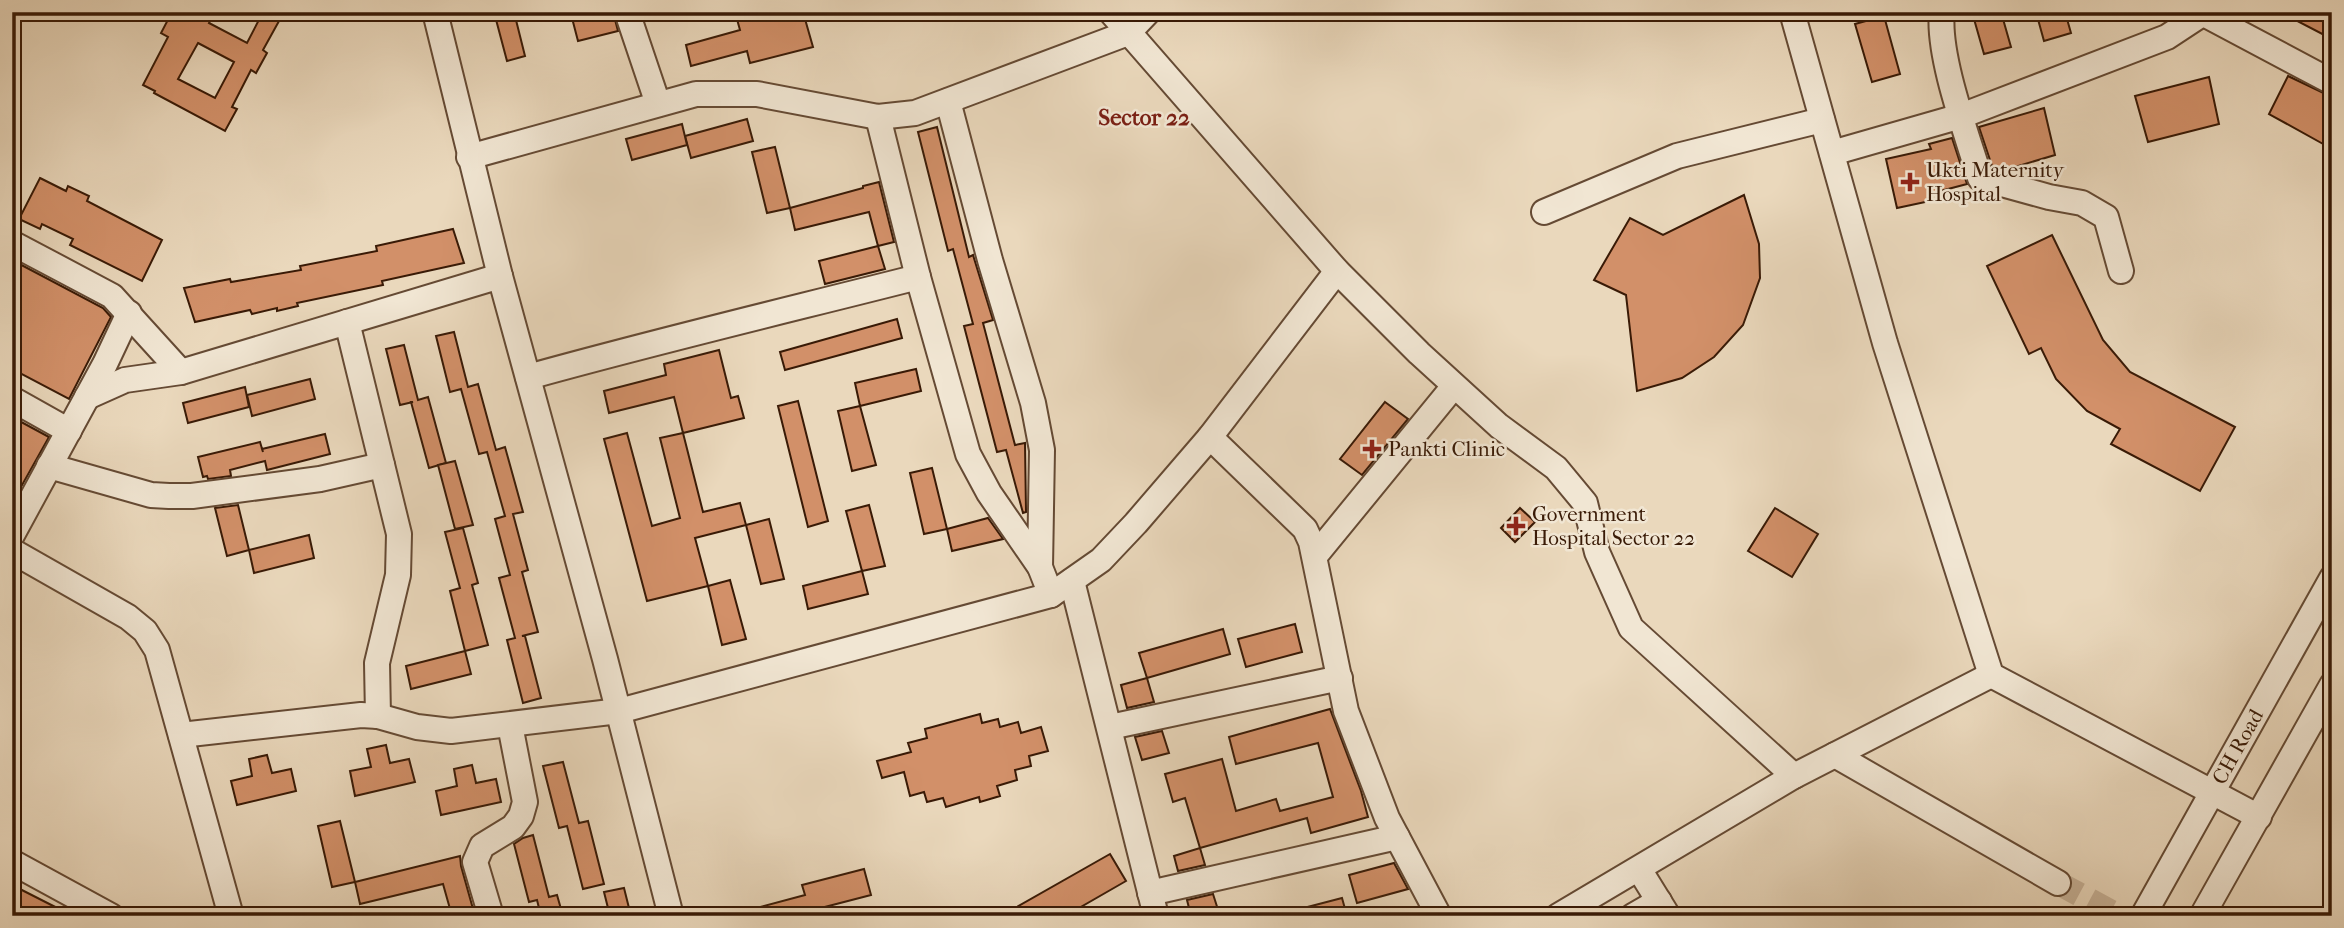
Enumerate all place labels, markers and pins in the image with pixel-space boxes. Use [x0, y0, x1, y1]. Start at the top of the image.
place label: Ukti Maternity Hospital [1926, 158, 2065, 206]
marker: Ukti Maternity Hospital [1900, 172, 1920, 192]
place label: Pankti Clinic [1388, 437, 1505, 461]
marker: Pankti Clinic [1362, 439, 1382, 459]
place label: Government Hospital Sector 22 [1532, 502, 1695, 550]
marker: Government Hospital Sector 22 [1506, 516, 1526, 536]

